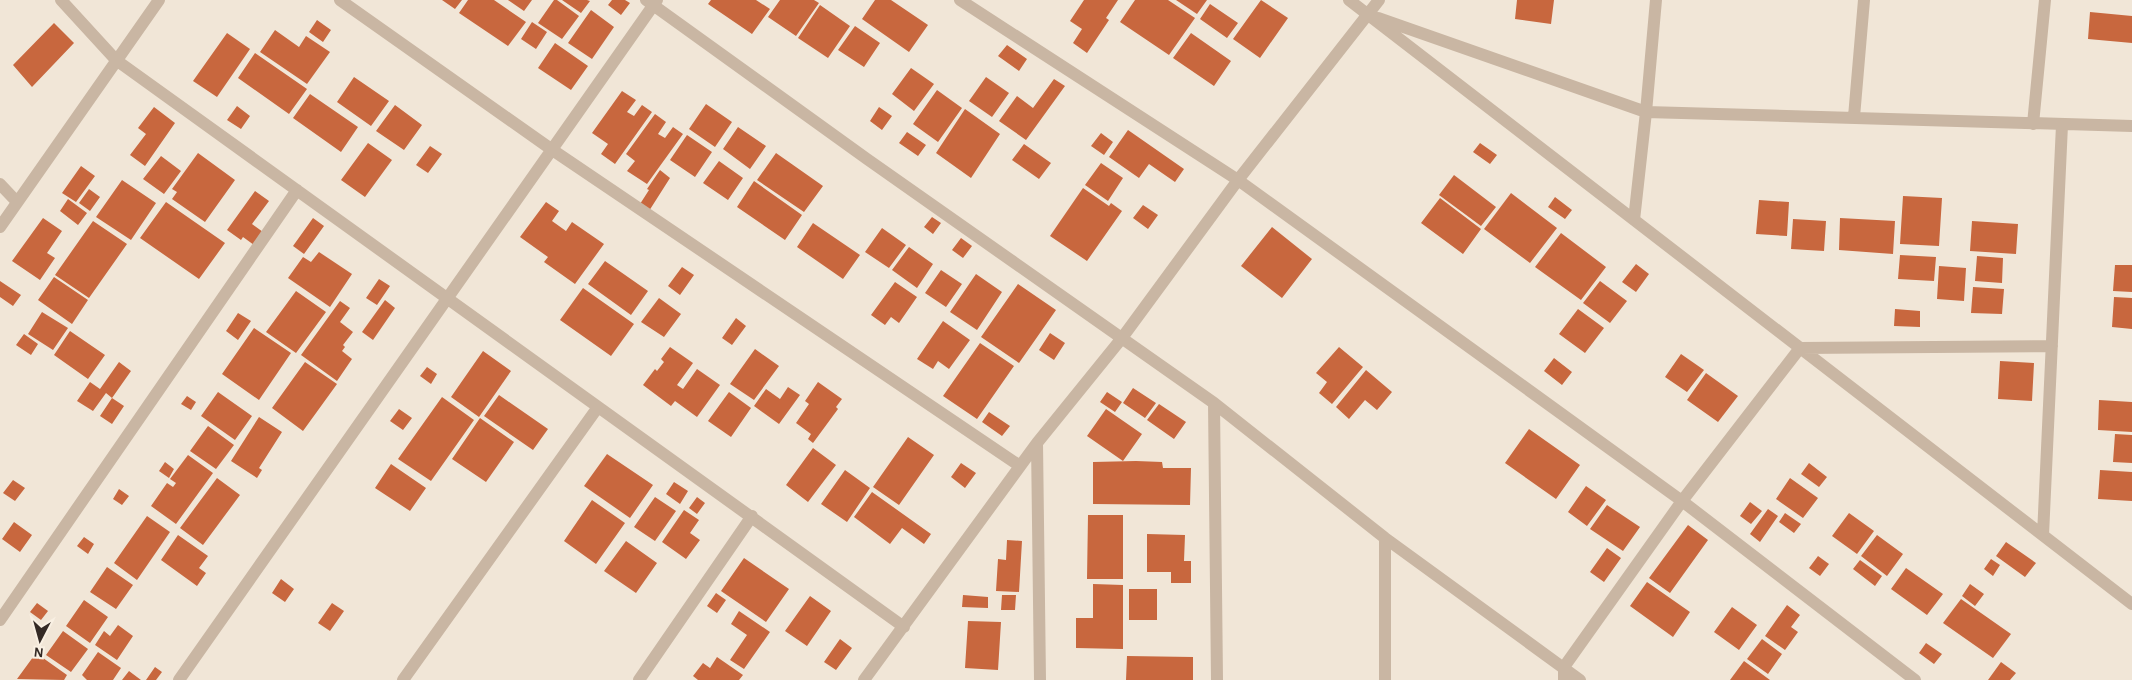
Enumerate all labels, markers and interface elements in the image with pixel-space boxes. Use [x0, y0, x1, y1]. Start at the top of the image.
north arrow [15, 615, 65, 665]
text: N [33, 644, 44, 659]

